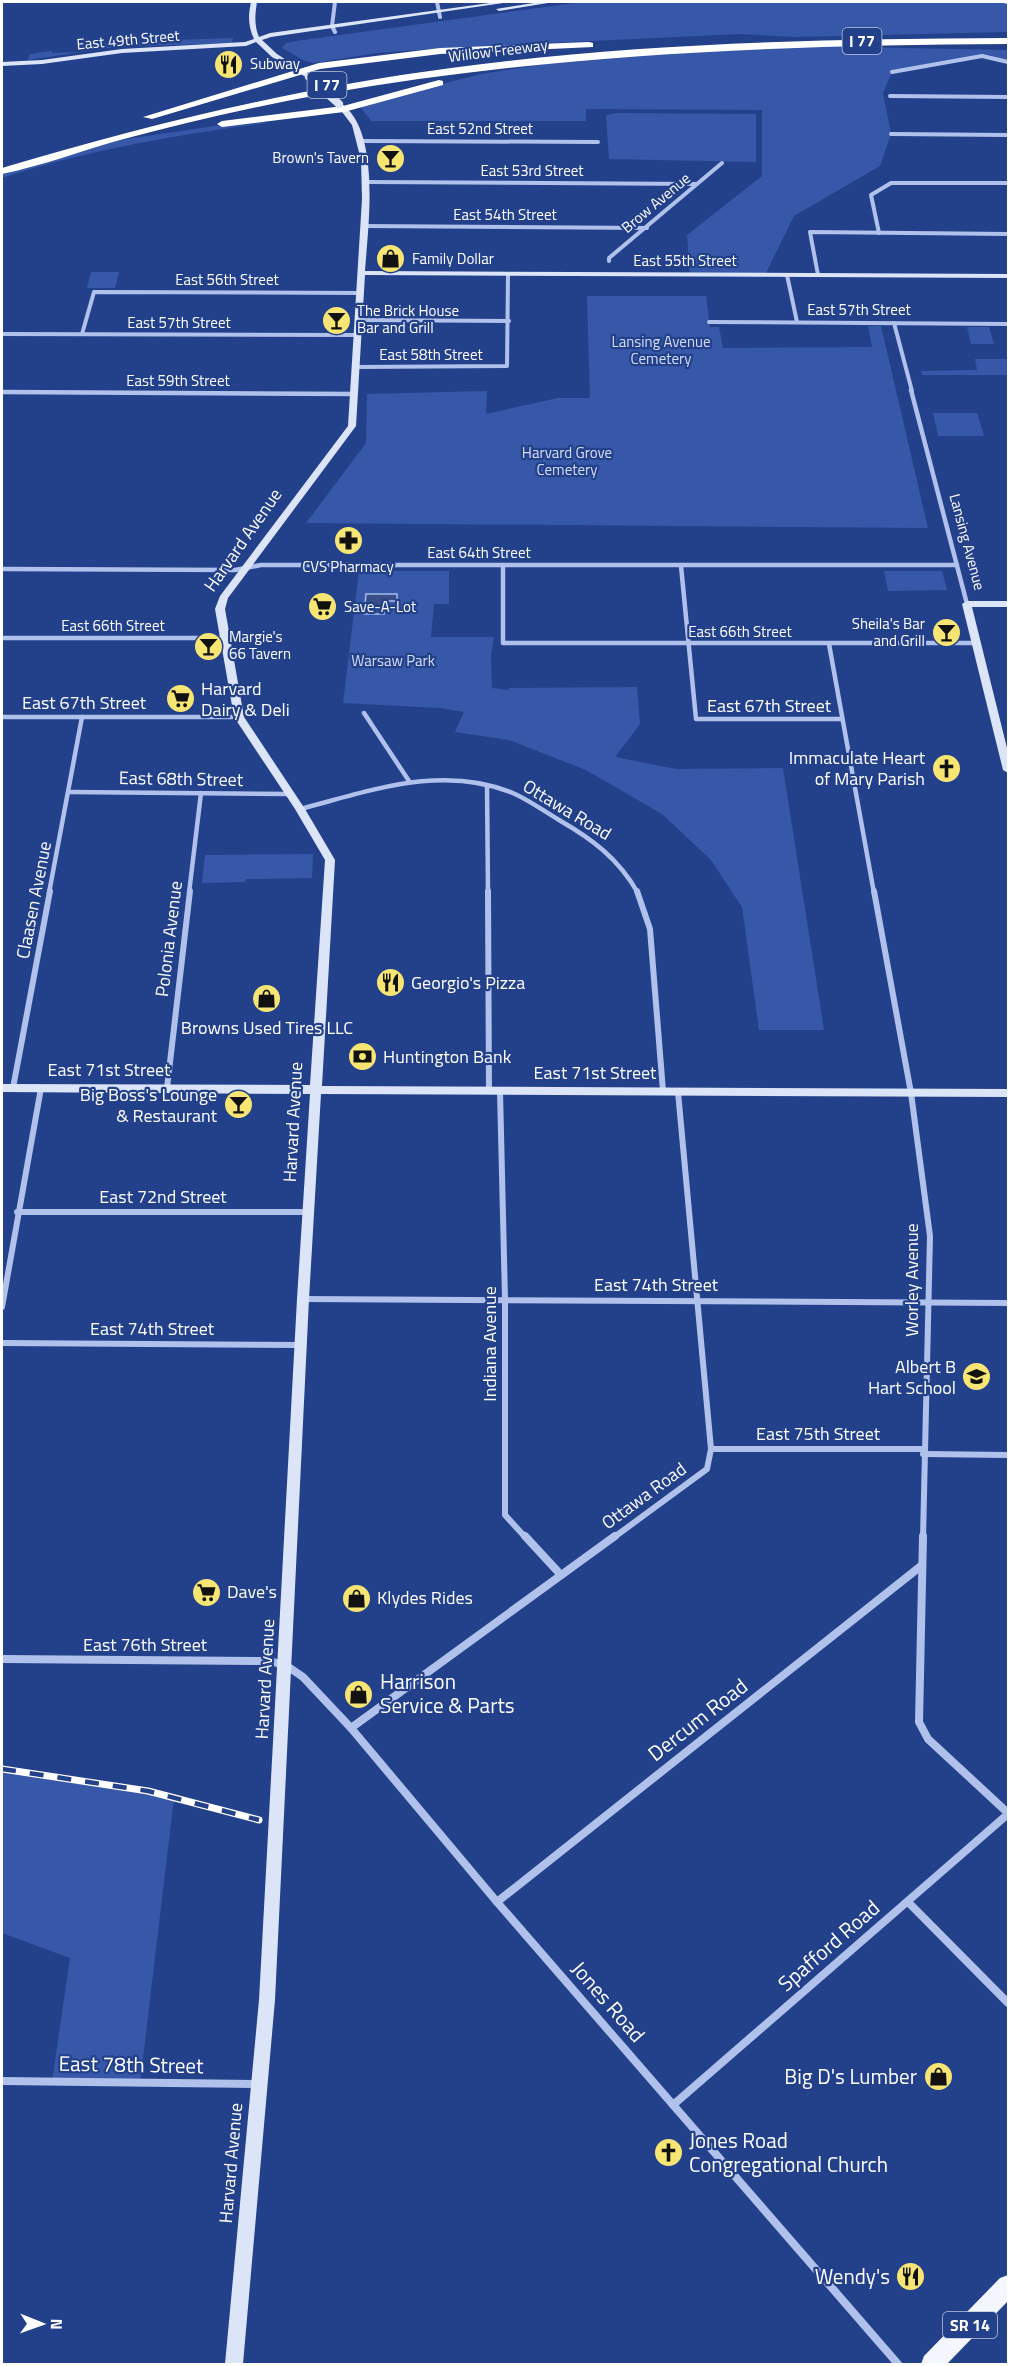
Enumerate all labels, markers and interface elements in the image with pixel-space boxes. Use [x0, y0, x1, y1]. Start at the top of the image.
street label: East 49th Street [75, 23, 181, 55]
road number: I 77 [842, 28, 882, 54]
street label: Willow Freeway [447, 33, 549, 68]
restaurant icon: Subway [213, 48, 245, 80]
place label: Subway [250, 52, 300, 75]
road number: I 77 [308, 72, 346, 98]
street label: East 52nd Street [427, 117, 534, 140]
bar icon: Brown's Tavern [374, 142, 406, 174]
place label: Brown's Tavern [272, 146, 369, 169]
street label: East 53rd Street [480, 159, 584, 182]
street label: Brow Avenue [616, 167, 695, 238]
street label: East 54th Street [453, 203, 557, 226]
shop icon: Family Dollar [375, 243, 407, 275]
place label: Family Dollar [412, 247, 494, 270]
street label: East 55th Street [633, 249, 737, 272]
street label: East 56th Street [175, 268, 279, 291]
street label: East 57th Street [807, 298, 911, 321]
place label: The Brick House Bar and Grill [357, 299, 459, 339]
bar icon: The Brick House Bar and Grill [320, 304, 352, 336]
street label: East 57th Street [127, 311, 231, 334]
park label: Lansing Avenue Cemetery [611, 330, 711, 370]
street label: East 58th Street [379, 343, 483, 366]
street label: East 59th Street [126, 369, 230, 392]
park label: Harvard Grove Cemetery [522, 441, 612, 481]
street label: Harvard Avenue [197, 483, 288, 597]
street label: Lansing Avenue [944, 491, 991, 593]
pharmacy icon: CVS Pharmacy [332, 524, 364, 556]
street label: East 64th Street [427, 541, 531, 564]
place label: CVS Pharmacy [302, 555, 394, 578]
supermarket icon: Save-A-Lot [307, 591, 339, 623]
place label: Save-A-Lot [344, 595, 417, 618]
place label: Sheila's Bar and Grill [852, 612, 925, 652]
street label: East 66th Street [61, 614, 165, 637]
bar icon: Sheila's Bar and Grill [930, 617, 962, 649]
street label: East 66th Street [688, 620, 792, 643]
place label: Margie's 66 Tavern [229, 625, 291, 665]
bar icon: Margie's 66 Tavern [192, 630, 224, 662]
park label: Warsaw Park [351, 649, 435, 672]
place label: Harvard Dairy & Deli [201, 675, 290, 723]
supermarket icon: Harvard Dairy & Deli [164, 683, 196, 715]
street label: East 67th Street [22, 689, 147, 716]
street label: East 67th Street [707, 692, 832, 719]
place label: Immaculate Heart of Mary Parish [789, 744, 926, 792]
church icon: Immaculate Heart of Mary Parish [930, 752, 962, 784]
street label: East 68th Street [119, 764, 244, 793]
street label: Ottawa Road [518, 772, 617, 847]
street label: Claasen Avenue [9, 839, 58, 961]
street label: Polonia Avenue [148, 879, 189, 998]
restaurant icon: Georgio's Pizza [374, 967, 406, 999]
place label: Georgio's Pizza [411, 969, 525, 996]
shop icon: Browns Used Tires LLC [251, 983, 283, 1015]
place label: Browns Used Tires LLC [181, 1014, 353, 1041]
bank icon: Huntington Bank [346, 1041, 378, 1073]
place label: Huntington Bank [383, 1043, 512, 1070]
street label: East 71st Street [48, 1056, 171, 1083]
street label: East 71st Street [534, 1059, 657, 1086]
street label: Harvard Avenue [276, 1061, 309, 1183]
place label: Big Boss's Lounge & Restaurant [80, 1081, 218, 1129]
bar icon: Big Boss's Lounge & Restaurant [222, 1089, 254, 1121]
street label: East 72nd Street [99, 1183, 227, 1210]
street label: Worley Avenue [898, 1223, 925, 1337]
street label: East 74th Street [594, 1271, 719, 1298]
street label: Indiana Avenue [476, 1286, 503, 1402]
street label: East 74th Street [90, 1315, 215, 1342]
place label: Albert B Hart School [868, 1353, 956, 1401]
school or university icon: Albert B Hart School [961, 1361, 993, 1393]
street label: East 75th Street [756, 1420, 881, 1447]
street label: Ottawa Road [596, 1456, 692, 1536]
supermarket icon: Dave's [190, 1576, 222, 1608]
place label: Dave's [227, 1578, 277, 1605]
shop icon: Klydes Rides [340, 1582, 372, 1614]
place label: Klydes Rides [377, 1584, 473, 1611]
street label: Harvard Avenue [248, 1618, 281, 1740]
street label: East 76th Street [83, 1631, 208, 1658]
place label: Harrison Service & Parts [380, 1665, 515, 1721]
street label: Dercum Road [641, 1670, 754, 1769]
shop icon: Harrison Service & Parts [343, 1678, 375, 1710]
street label: Spafford Road [770, 1892, 886, 1999]
street label: Jones Road [564, 1954, 653, 2049]
street label: East 78th Street [58, 2047, 204, 2081]
place label: Big D's Lumber [784, 2060, 917, 2092]
shop icon: Big D's Lumber [922, 2061, 954, 2093]
street label: Harvard Avenue [212, 2102, 249, 2224]
place label: Jones Road Congregational Church [689, 2124, 888, 2180]
church icon: Jones Road Congregational Church [652, 2137, 684, 2169]
place label: Wendy's [815, 2260, 890, 2292]
restaurant icon: Wendy's [895, 2261, 927, 2293]
north arrow [12, 2294, 72, 2354]
road number: SR 14 [943, 2312, 997, 2338]
text: N [45, 2319, 69, 2330]

